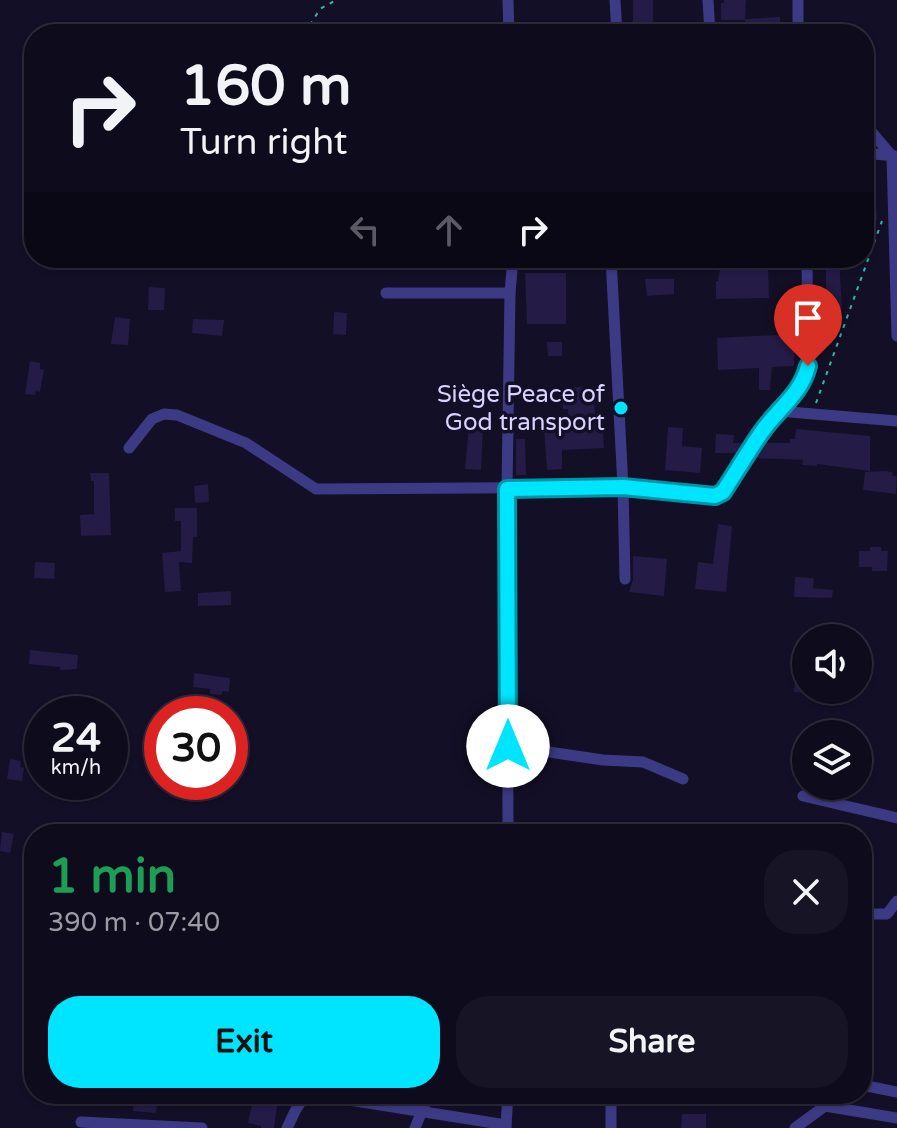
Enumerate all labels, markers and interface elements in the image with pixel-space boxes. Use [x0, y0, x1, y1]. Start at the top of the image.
text: 160 m [180, 53, 351, 120]
icon: right [48, 56, 152, 160]
text: Turn right [180, 121, 347, 164]
icon: left [343, 208, 387, 252]
icon: ahead [427, 208, 471, 252]
icon: right [511, 208, 555, 252]
pin [774, 284, 842, 366]
icon: arrive [786, 296, 830, 340]
place label: Siège Peace of God transport [437, 380, 606, 437]
marker: Siège Peace of God transport [612, 399, 630, 417]
map controls [792, 624, 872, 800]
button: sound [792, 624, 872, 704]
speed limit sign: 30 [144, 696, 248, 800]
position arrow [466, 704, 550, 788]
text: 24 [51, 714, 101, 762]
button: layers [792, 720, 872, 800]
text: km/h [51, 756, 101, 780]
text: 1 min [48, 848, 176, 906]
button: close [764, 850, 848, 934]
text: 390 m · 07:40 [48, 907, 220, 938]
button: Exit [48, 996, 440, 1088]
button: Share [456, 996, 848, 1088]

